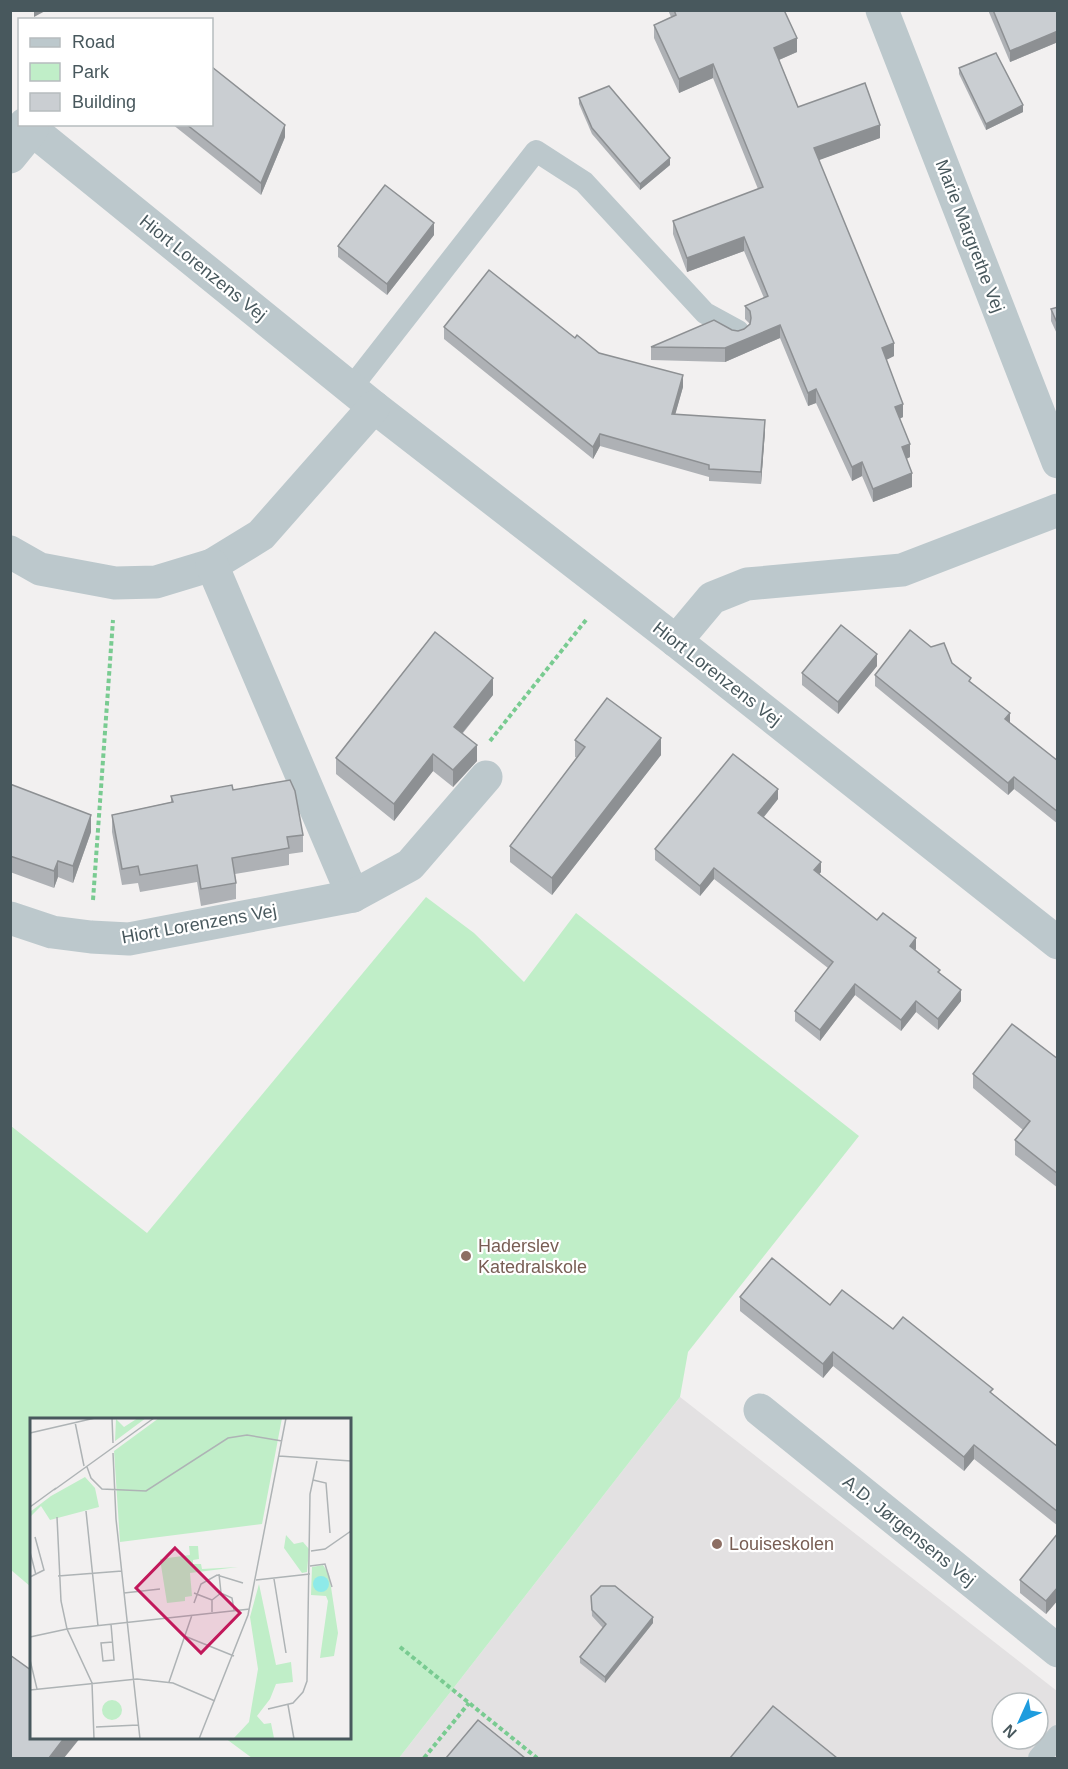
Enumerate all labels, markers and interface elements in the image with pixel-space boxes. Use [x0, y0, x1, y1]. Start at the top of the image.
legend [18, 18, 213, 126]
text: Road [72, 32, 115, 52]
text: Park [72, 62, 110, 82]
text: Building [72, 92, 136, 112]
street label: Marie Margrethe Vej [932, 157, 1008, 315]
street label: Hiort Lorenzens Vej [136, 211, 270, 325]
street label: Hiort Lorenzens Vej [649, 618, 785, 730]
street label: Hiort Lorenzens Vej [120, 901, 278, 947]
place label: Haderslev Katedralskole [478, 1236, 587, 1277]
marker: Haderslev Katedralskole [459, 1249, 473, 1263]
inset map [30, 1418, 351, 1739]
street label: A.D. Jørgensens Vej [839, 1472, 979, 1590]
place label: Louiseskolen [729, 1534, 834, 1554]
marker: Louiseskolen [710, 1537, 724, 1551]
north arrow [990, 1691, 1050, 1751]
text: N [1000, 1721, 1020, 1741]

